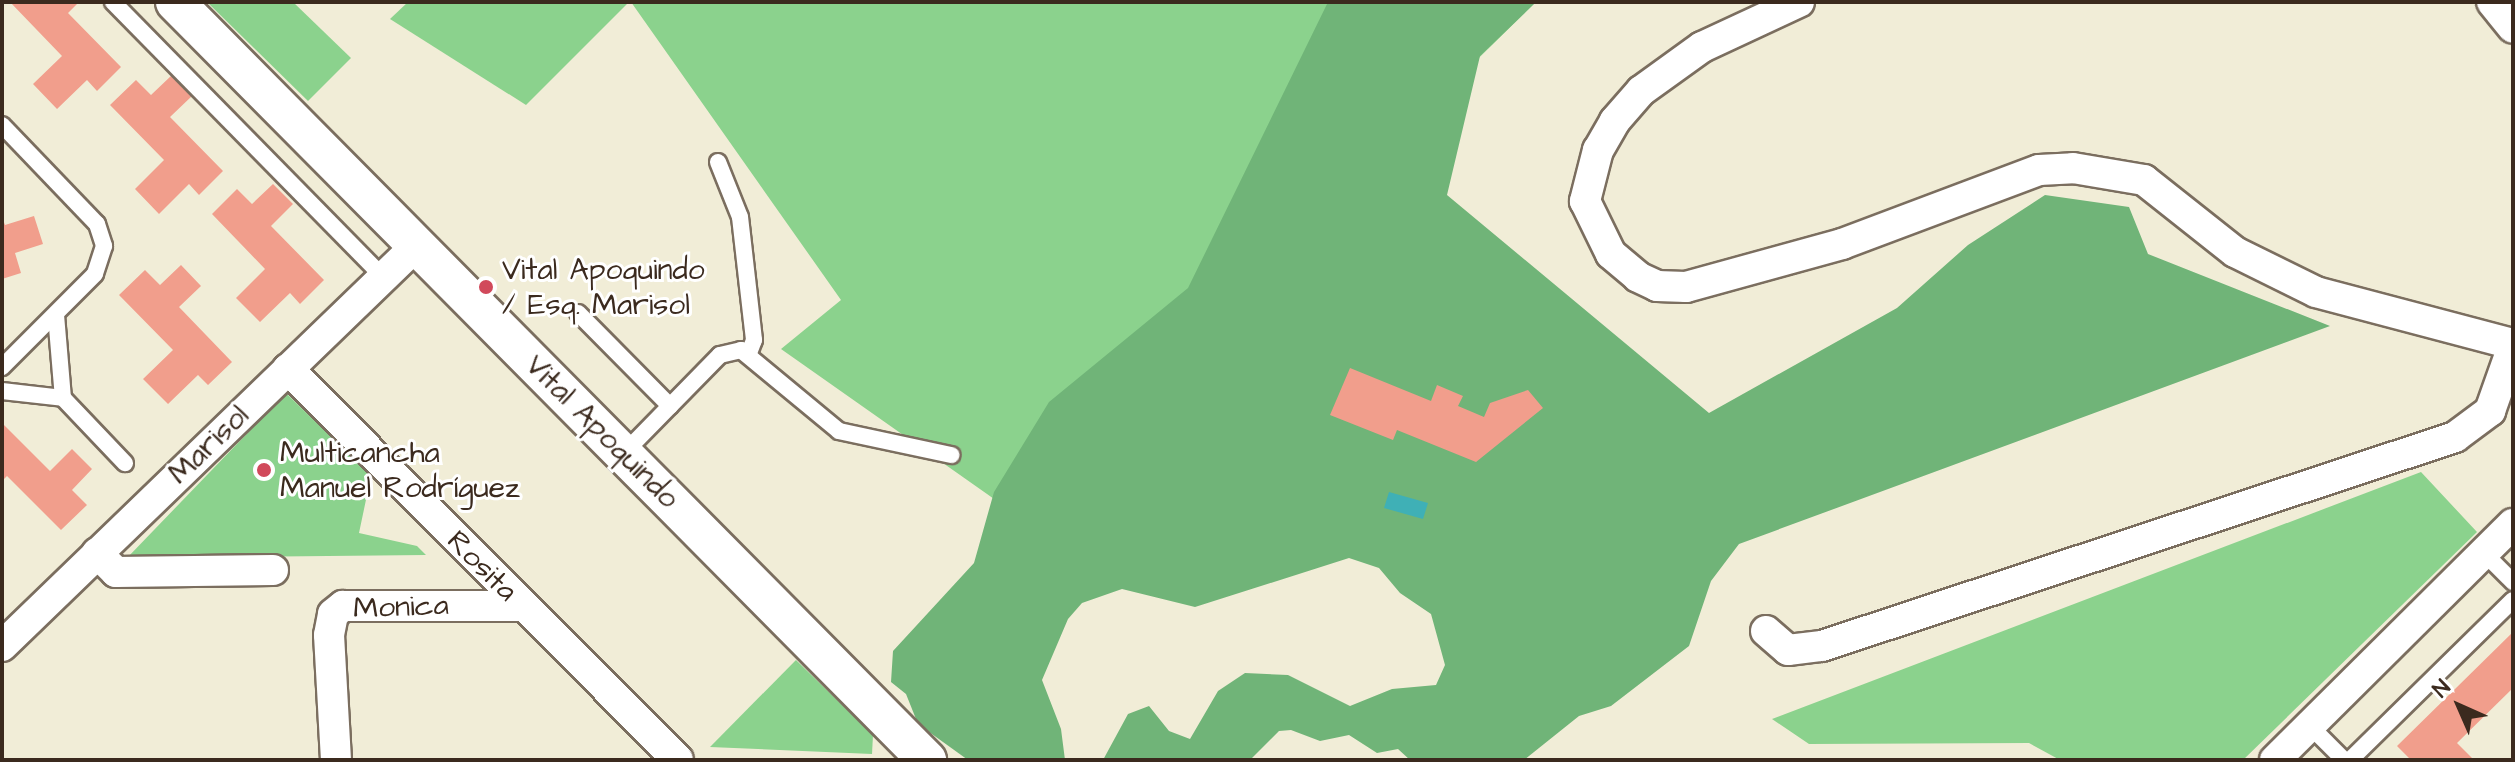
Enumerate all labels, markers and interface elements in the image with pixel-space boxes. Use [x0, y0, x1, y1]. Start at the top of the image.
place label: Vital Apoquindo / Esq. Marisol [502, 252, 705, 322]
marker: Vital Apoquindo / Esq. Marisol [477, 278, 495, 296]
street label: Vital Apoquindo [518, 348, 686, 516]
street label: Marisol [161, 398, 257, 492]
place label: Multicancha Manuel Rodríguez [280, 435, 520, 506]
marker: Multicancha Manuel Rodríguez [255, 461, 273, 479]
street label: Rosita [439, 523, 525, 609]
street label: Monica [353, 587, 449, 627]
north arrow [2419, 666, 2499, 746]
text: N [2426, 673, 2458, 705]

